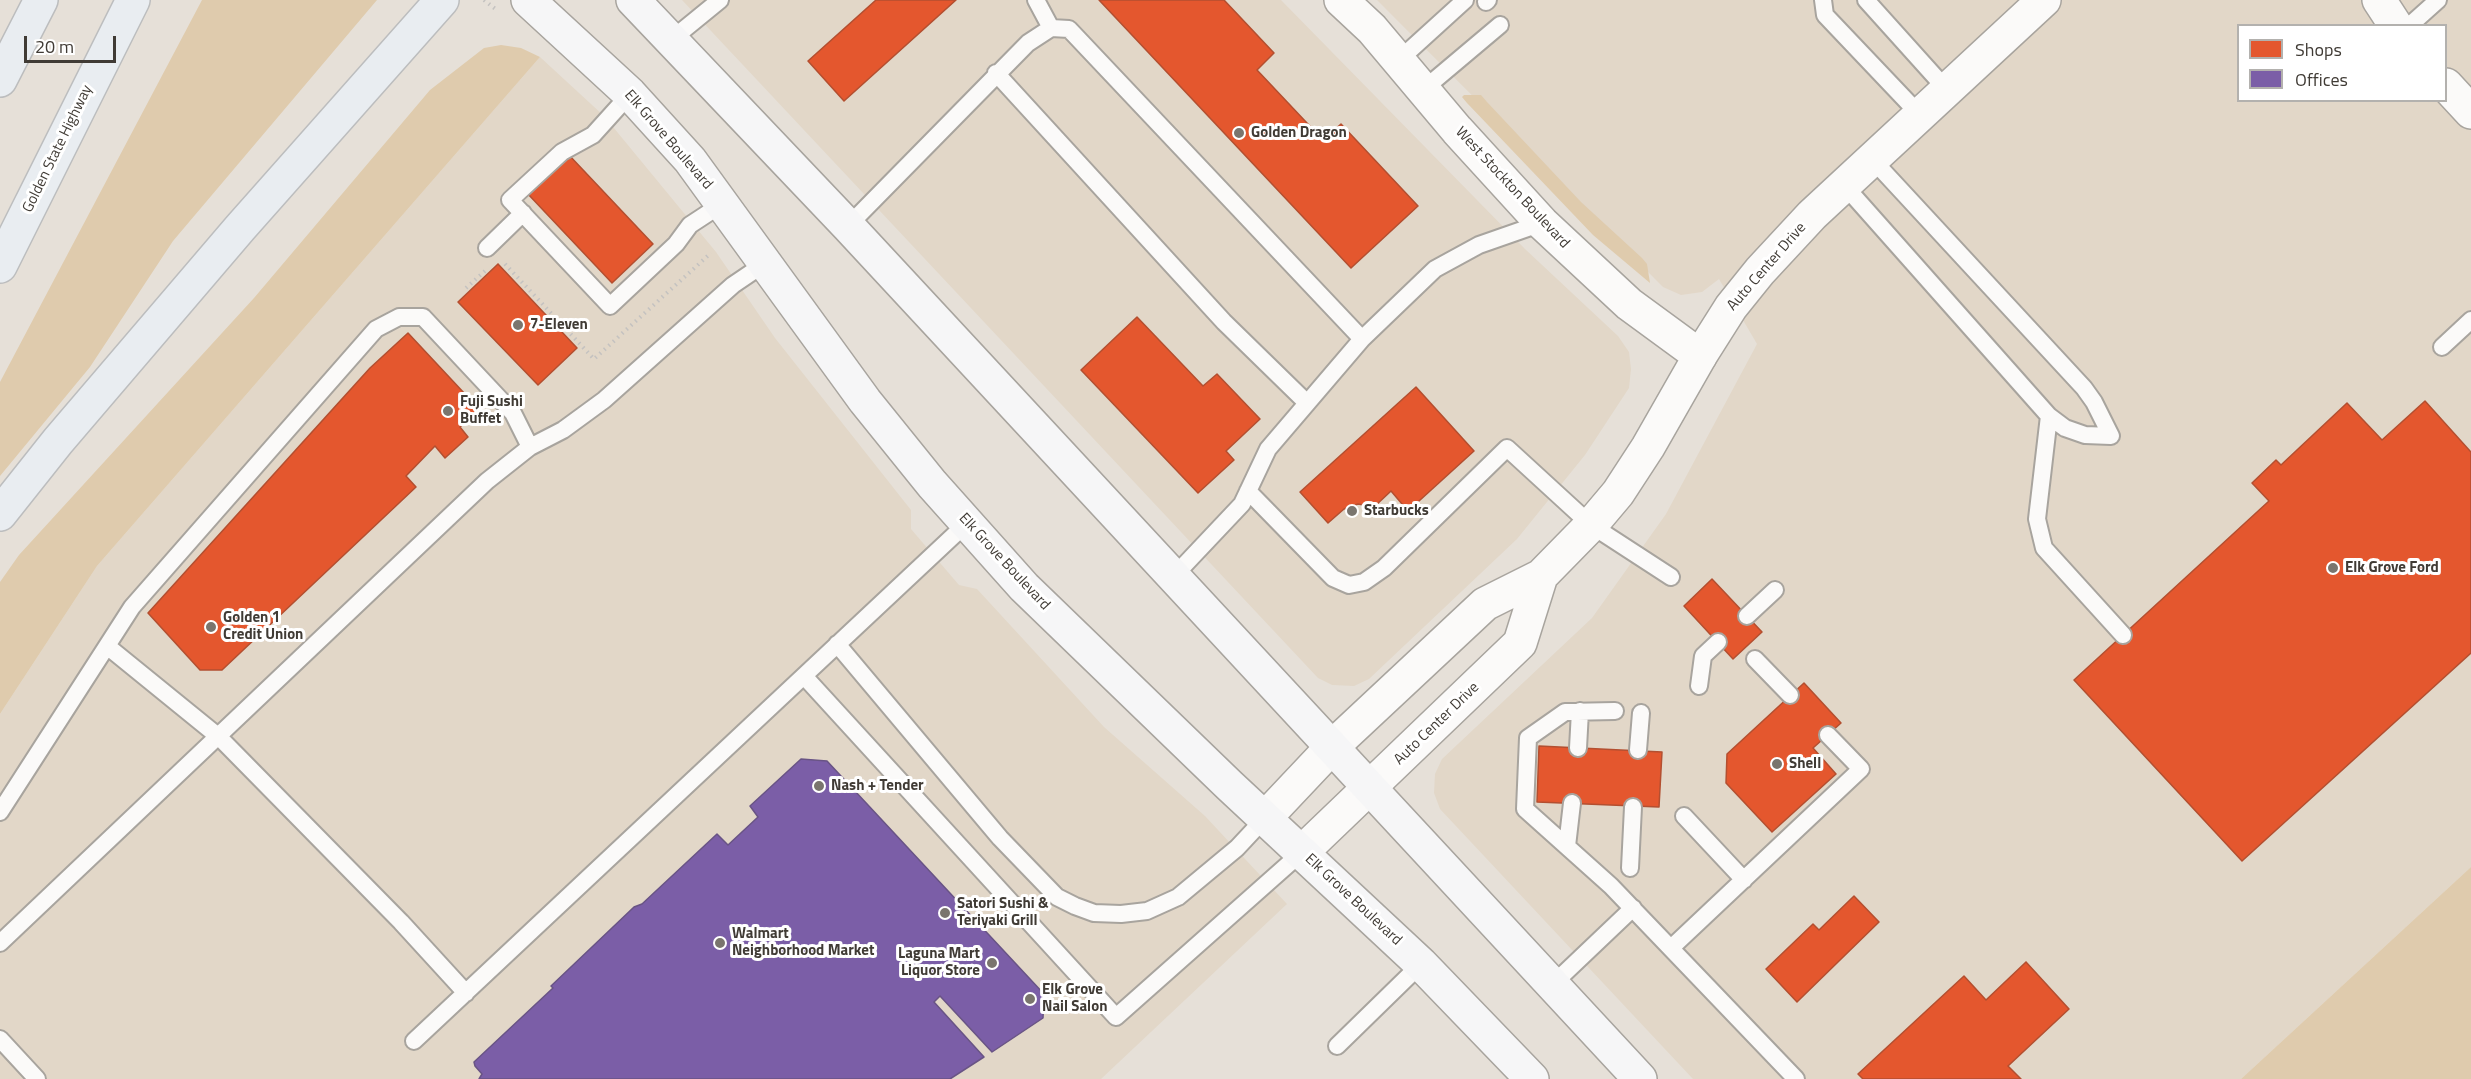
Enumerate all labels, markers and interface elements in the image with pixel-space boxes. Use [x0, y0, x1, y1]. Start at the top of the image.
scale bar [27, 24, 118, 62]
legend [2237, 24, 2447, 102]
text: 20 m [35, 33, 74, 60]
text: Shops [2295, 36, 2342, 63]
text: Offices [2295, 66, 2348, 93]
street label: Golden State Highway [19, 82, 97, 216]
street label: Elk Grove Boulevard [620, 87, 716, 193]
place label: Golden Dragon [1251, 124, 1347, 142]
street label: West Stockton Boulevard [1451, 124, 1573, 252]
marker: Golden Dragon [1232, 126, 1246, 140]
street label: Auto Center Drive [1724, 219, 1810, 315]
place label: 7-Eleven [530, 316, 588, 334]
marker: 7-Eleven [511, 318, 525, 332]
place label: Fuji Sushi Buffet [460, 393, 523, 428]
marker: Fuji Sushi Buffet [441, 404, 455, 418]
place label: Starbucks [1364, 502, 1429, 520]
marker: Starbucks [1345, 504, 1359, 518]
street label: Elk Grove Boulevard [955, 510, 1053, 614]
place label: Elk Grove Ford [2345, 559, 2439, 577]
marker: Elk Grove Ford [2326, 561, 2340, 575]
place label: Golden 1 Credit Union [223, 609, 303, 644]
marker: Golden 1 Credit Union [204, 620, 218, 634]
street label: Auto Center Drive [1391, 679, 1483, 769]
place label: Shell [1789, 755, 1821, 773]
marker: Shell [1770, 757, 1784, 771]
place label: Nash + Tender [831, 777, 924, 795]
marker: Nash + Tender [812, 779, 826, 793]
street label: Elk Grove Boulevard [1301, 851, 1405, 949]
place label: Satori Sushi & Teriyaki Grill [957, 895, 1049, 930]
marker: Satori Sushi & Teriyaki Grill [938, 906, 952, 920]
place label: Walmart Neighborhood Market [732, 925, 874, 960]
marker: Walmart Neighborhood Market [713, 936, 727, 950]
place label: Laguna Mart Liquor Store [898, 945, 980, 980]
marker: Laguna Mart Liquor Store [985, 956, 999, 970]
place label: Elk Grove Nail Salon [1042, 981, 1107, 1016]
marker: Elk Grove Nail Salon [1023, 992, 1037, 1006]

